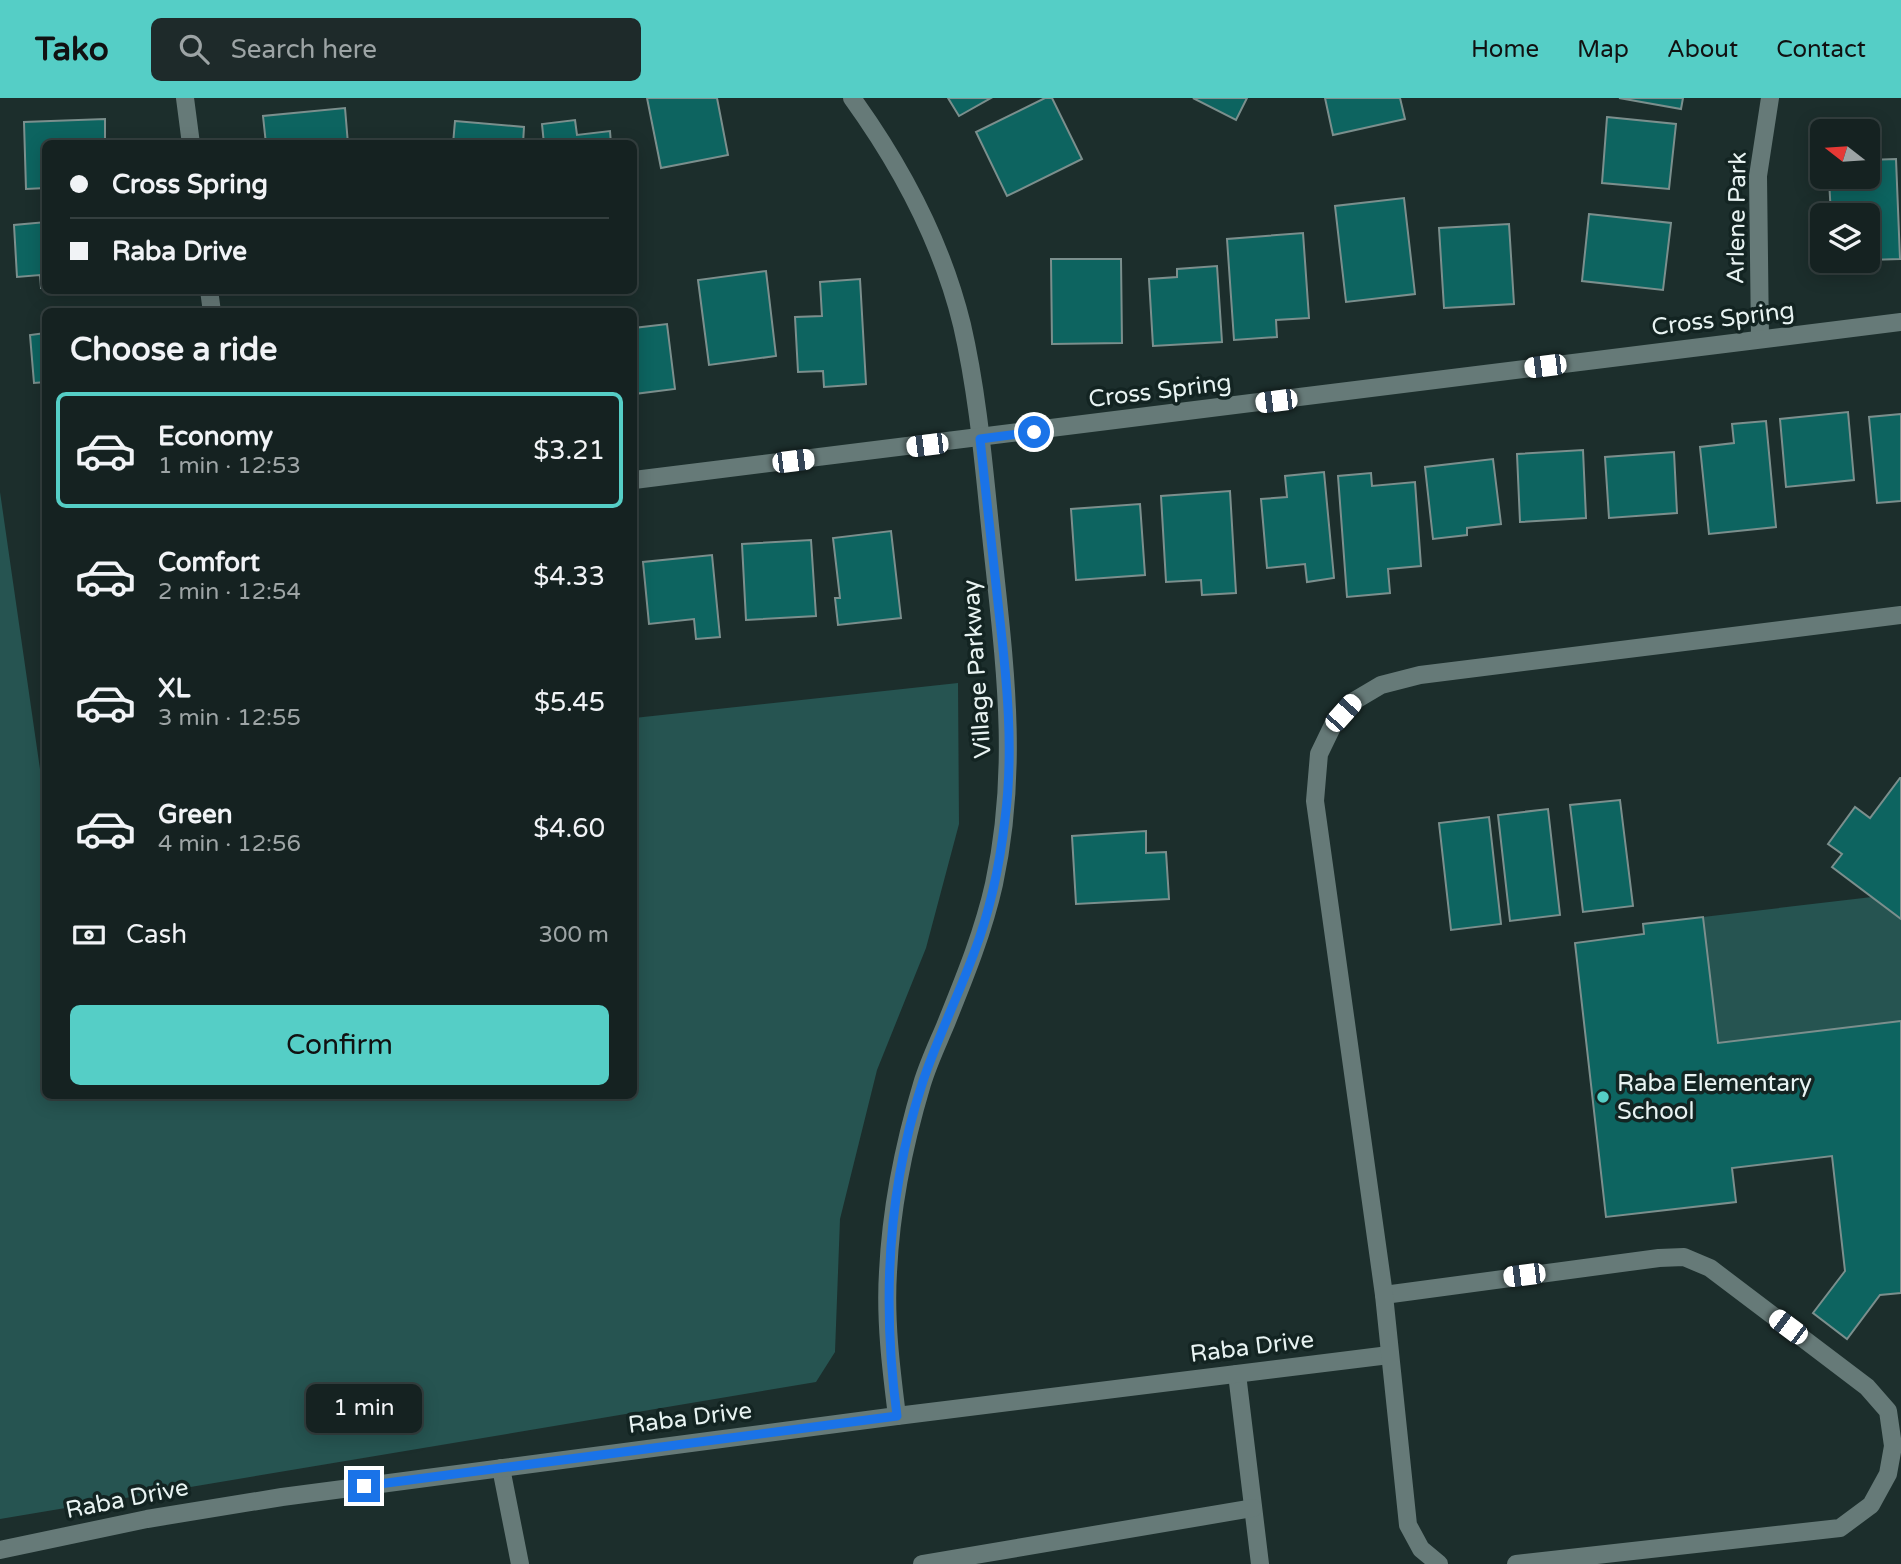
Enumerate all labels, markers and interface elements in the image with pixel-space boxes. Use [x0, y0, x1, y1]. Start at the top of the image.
search box [151, 18, 641, 81]
text: Tako [35, 30, 109, 69]
icon: search [175, 30, 213, 68]
text: Search here [231, 34, 377, 65]
text: Home [1471, 35, 1539, 64]
text: Map [1577, 35, 1629, 64]
text: About [1667, 35, 1738, 64]
text: Contact [1776, 35, 1866, 64]
north arrow [1810, 119, 1880, 189]
map controls [1810, 119, 1880, 273]
street label: Arlene Park [1721, 152, 1753, 284]
text: Cross Spring [112, 169, 268, 200]
button: layers [1810, 203, 1880, 273]
text: Raba Drive [112, 236, 247, 267]
street label: Cross Spring [1650, 296, 1796, 342]
text: Choose a ride [70, 331, 277, 369]
car [1523, 353, 1568, 379]
street label: Cross Spring [1087, 368, 1233, 414]
car [1254, 388, 1299, 414]
route start [1018, 416, 1050, 448]
icon: car [74, 419, 137, 482]
text: Economy [158, 421, 273, 452]
car [905, 432, 950, 458]
text: $3.21 [533, 435, 605, 466]
car [771, 448, 816, 474]
text: 1 min · 12:53 [158, 452, 301, 480]
icon: car [74, 545, 137, 608]
text: Comfort [158, 547, 260, 578]
text: $4.33 [533, 561, 605, 592]
text: 2 min · 12:54 [158, 578, 301, 606]
street label: Village Parkway [956, 579, 998, 759]
icon: car [74, 671, 137, 734]
text: XL [158, 673, 190, 704]
text: $5.45 [534, 687, 605, 718]
car [1322, 690, 1365, 736]
text: 3 min · 12:55 [158, 704, 301, 732]
icon: car [74, 797, 137, 860]
text: Green [158, 799, 233, 830]
text: $4.60 [533, 813, 605, 844]
text: 4 min · 12:56 [158, 830, 301, 858]
icon: cash [70, 916, 108, 954]
text: Cash [126, 919, 187, 950]
text: 300 m [539, 921, 609, 949]
button: Confirm [70, 1005, 609, 1085]
place label: Raba Elementary School [1617, 1069, 1812, 1126]
marker: Raba Elementary School [1595, 1089, 1611, 1105]
car [1502, 1262, 1547, 1288]
car [1765, 1306, 1812, 1348]
street label: Raba Drive [1188, 1325, 1316, 1369]
callout: 1 min [306, 1384, 422, 1434]
text: 1 min [333, 1394, 395, 1422]
street label: Raba Drive [626, 1396, 754, 1440]
route end [348, 1470, 380, 1502]
street label: Raba Drive [63, 1473, 191, 1525]

